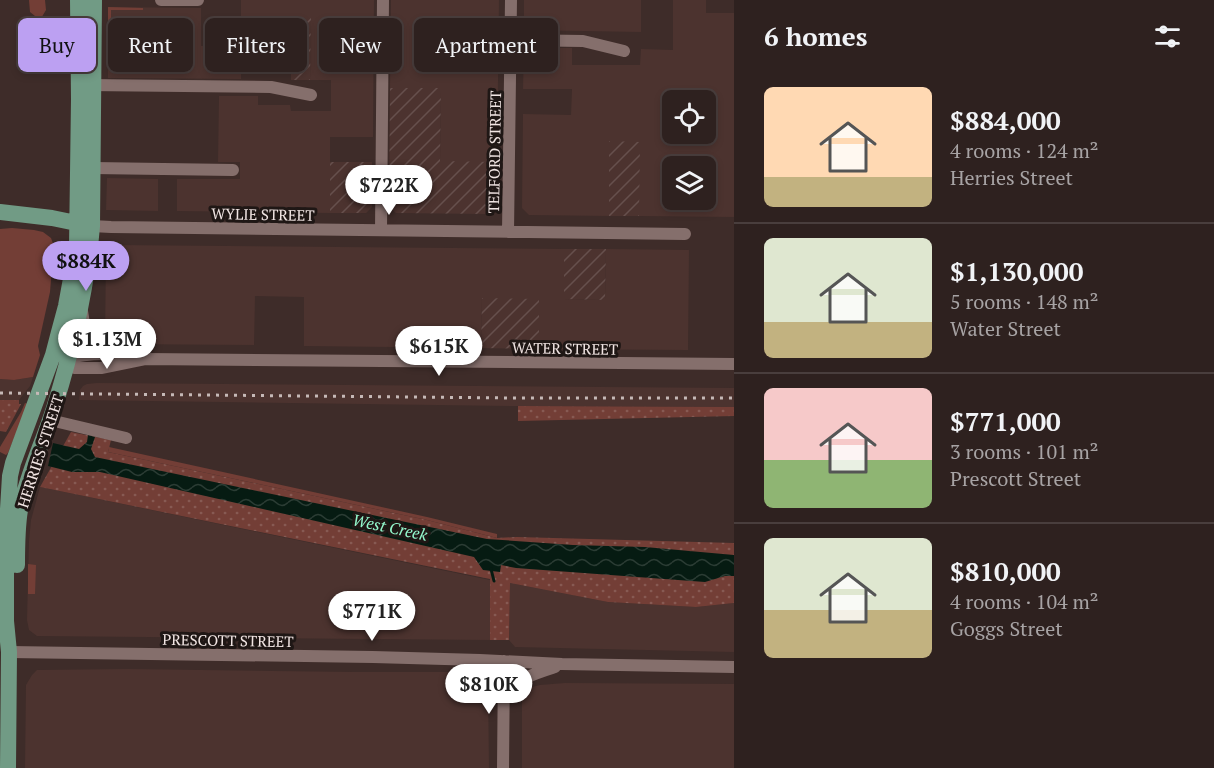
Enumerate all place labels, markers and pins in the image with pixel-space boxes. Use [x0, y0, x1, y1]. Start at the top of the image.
pin: $722K [347, 165, 431, 216]
pin: $884K [44, 241, 128, 292]
pin: $1.13M [58, 319, 156, 370]
pin: $615K [397, 326, 481, 377]
pin: $771K [330, 591, 414, 642]
pin: $810K [447, 664, 531, 715]

